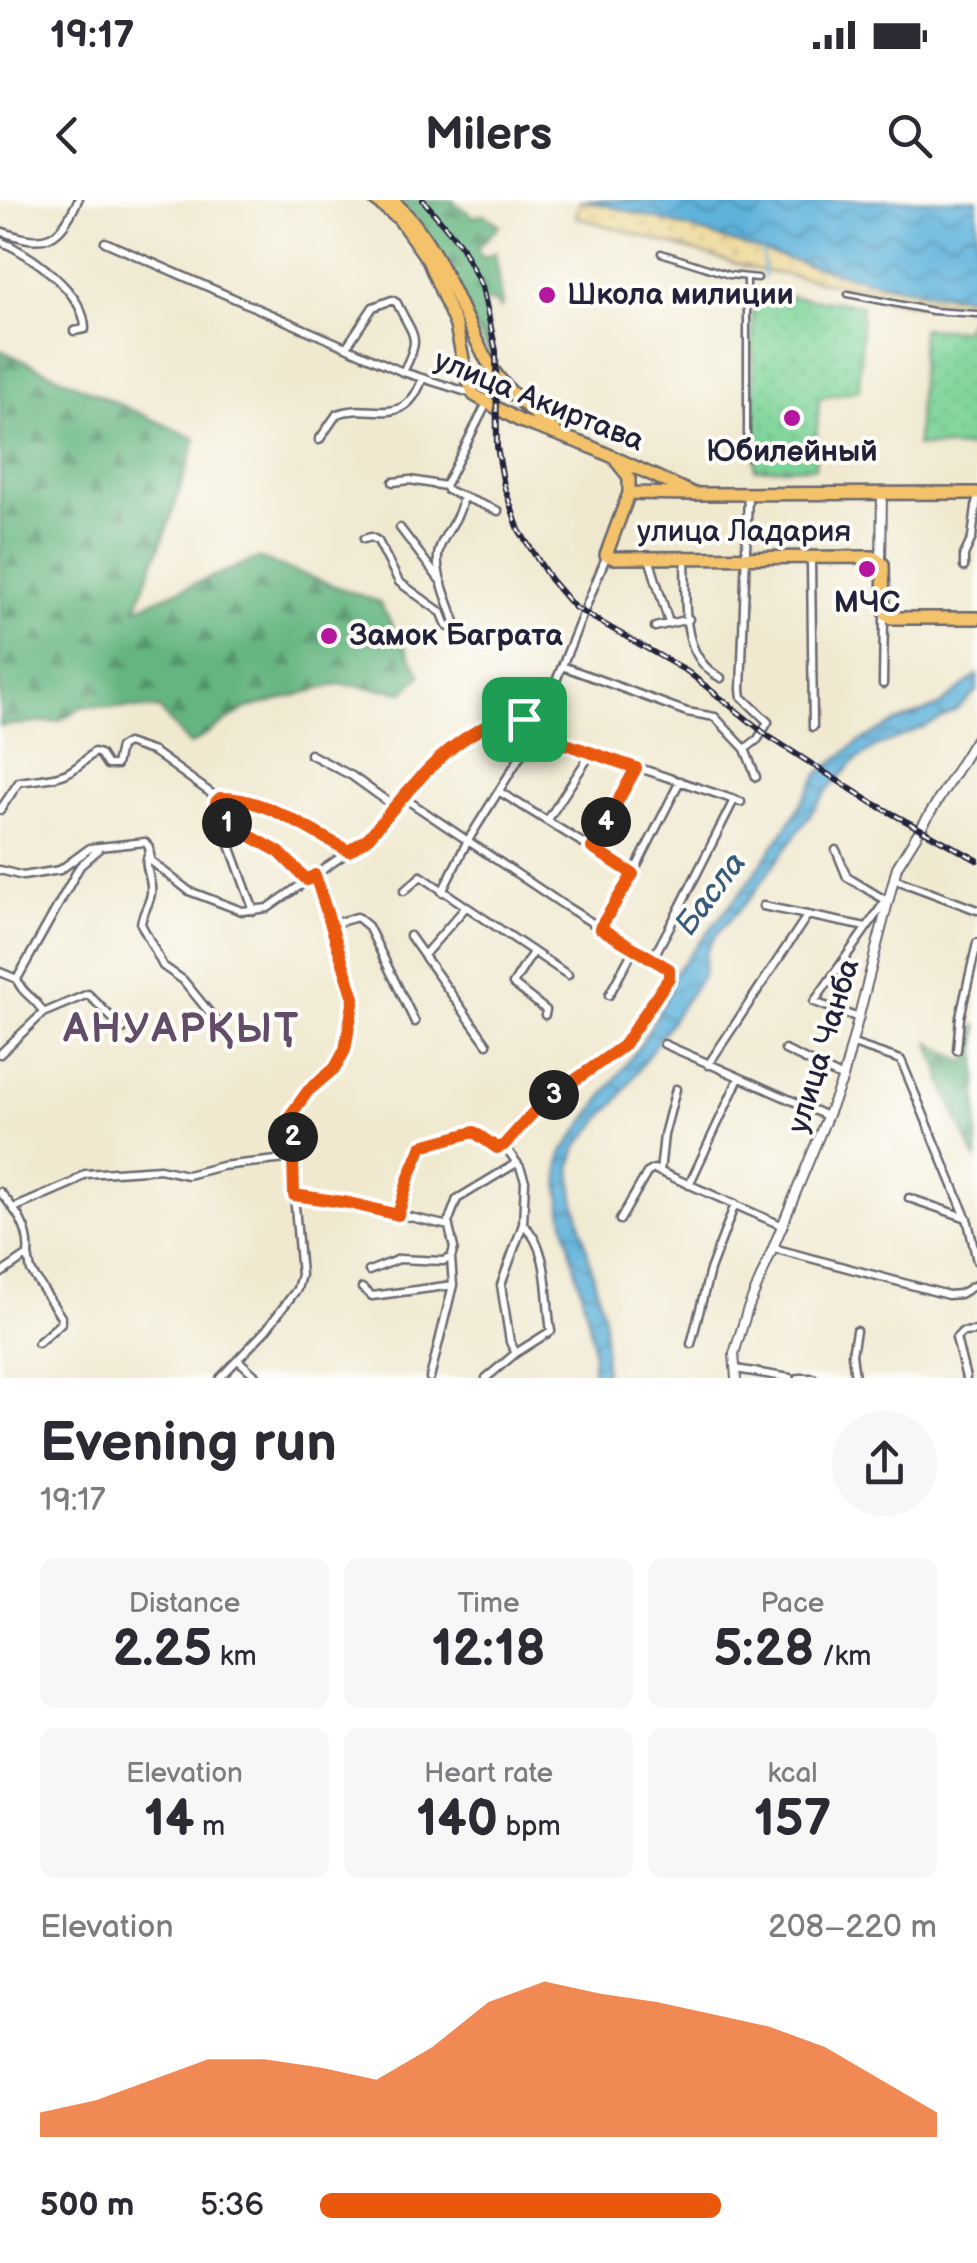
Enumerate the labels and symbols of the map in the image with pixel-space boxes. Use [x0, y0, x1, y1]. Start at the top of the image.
place label: Школа милиции [567, 277, 794, 313]
marker: Школа милиции [536, 284, 558, 306]
street label: улица Акиртава [429, 343, 649, 460]
marker: Юбилейный [781, 407, 803, 429]
place label: Юбилейный [706, 434, 878, 470]
street label: улица Ладария [637, 514, 851, 550]
marker: МЧС [856, 558, 878, 580]
place label: МЧС [834, 585, 900, 621]
place label: Замок Баграта [349, 618, 563, 654]
marker: Замок Баграта [318, 625, 340, 647]
pin [482, 677, 567, 762]
pin: 4 [581, 797, 631, 847]
pin: 1 [202, 798, 252, 848]
water label: Басла [667, 845, 755, 943]
street label: улица Чанба [780, 954, 868, 1137]
district label: АНУАРҚЫҬ [62, 1006, 301, 1054]
pin: 3 [529, 1070, 579, 1120]
pin: 2 [268, 1112, 318, 1162]

